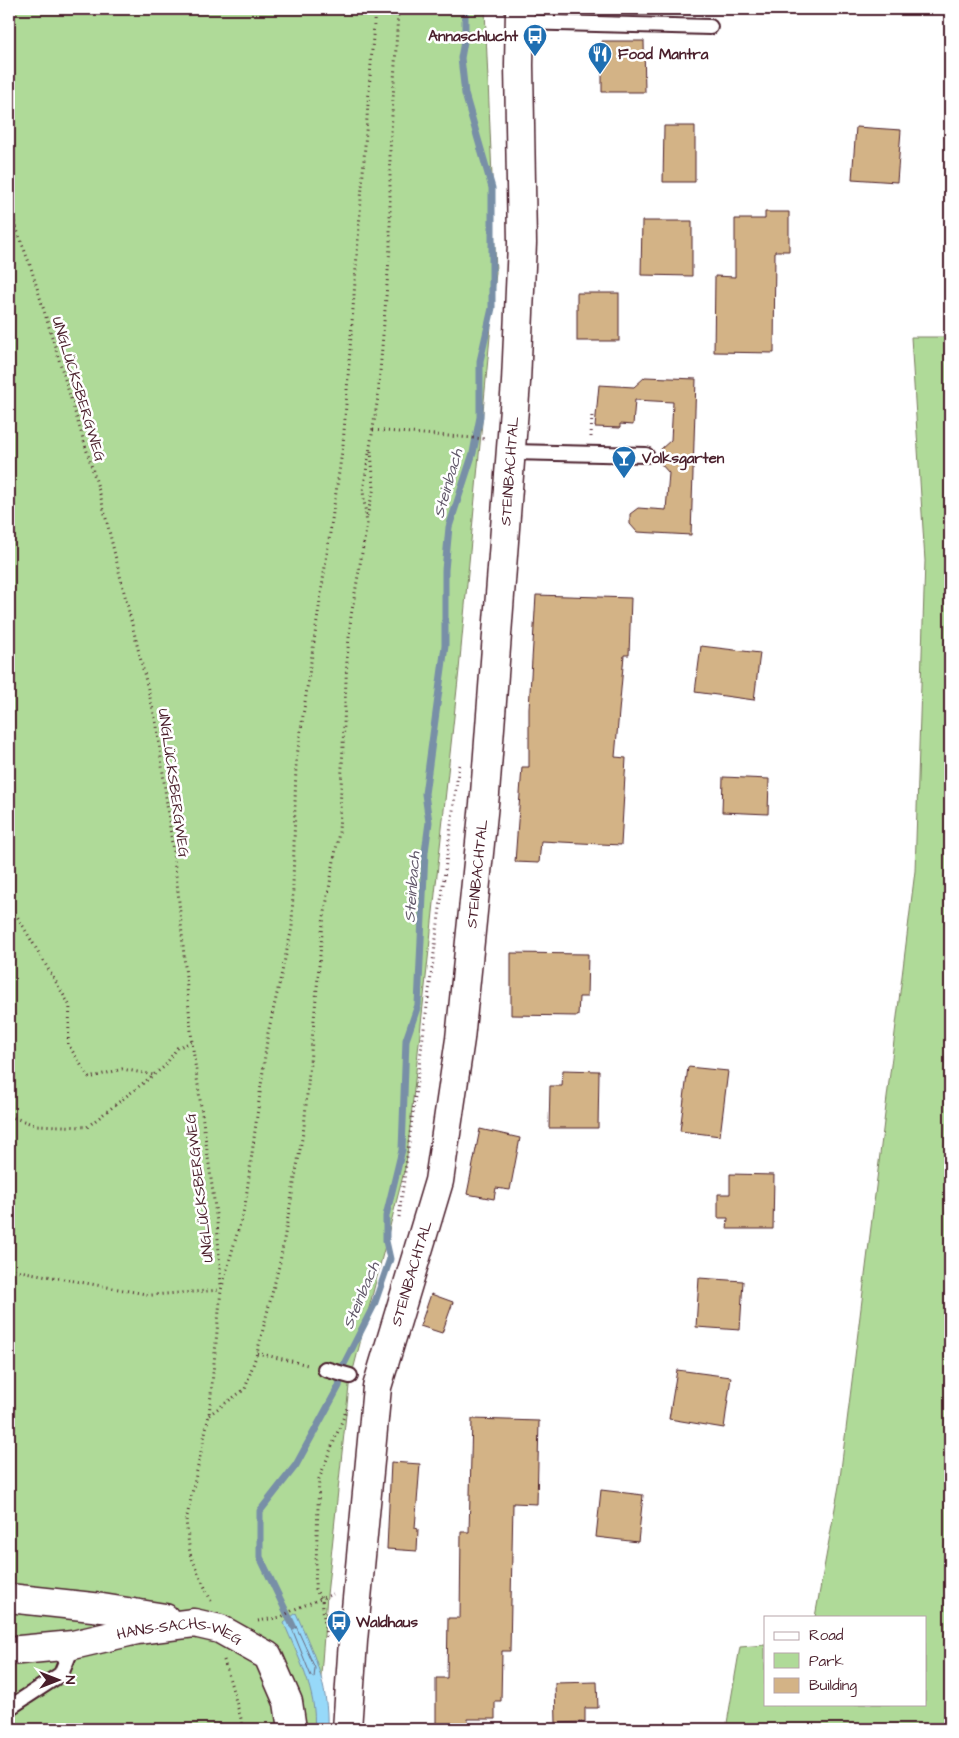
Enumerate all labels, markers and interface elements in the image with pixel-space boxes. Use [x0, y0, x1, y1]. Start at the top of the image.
bus stop icon: Annaschlucht [522, 23, 548, 57]
place label: Annaschlucht [428, 26, 519, 47]
restaurant icon: Food Mantra [587, 41, 613, 75]
place label: Food Mantra [618, 44, 709, 65]
street label: UNGLÜCKSBERGWEG [47, 314, 111, 465]
street label: STEINBACHTAL [495, 416, 524, 526]
water label: Steinbach [428, 445, 469, 520]
bar icon: Volksgarten [611, 445, 637, 479]
place label: Volksgarten [641, 448, 725, 471]
street label: UNGLÜCKSBERGWEG [153, 707, 194, 860]
street label: STEINBACHTAL [461, 818, 493, 929]
water label: Steinbach [399, 850, 426, 923]
street label: UNGLÜCKSBERGWEG [180, 1111, 219, 1264]
street label: STEINBACHTAL [386, 1218, 438, 1329]
water label: Steinbach [337, 1257, 385, 1332]
bus stop icon: Waldhaus [326, 1609, 352, 1643]
place label: Waldhaus [355, 1612, 418, 1633]
street label: HANS-SACHS-WEG [115, 1613, 247, 1651]
legend [764, 1616, 926, 1706]
text: Road [809, 1625, 844, 1646]
text: Park [809, 1651, 844, 1672]
north arrow [32, 1656, 82, 1706]
text: Building [809, 1675, 857, 1697]
text: N [60, 1676, 80, 1685]

